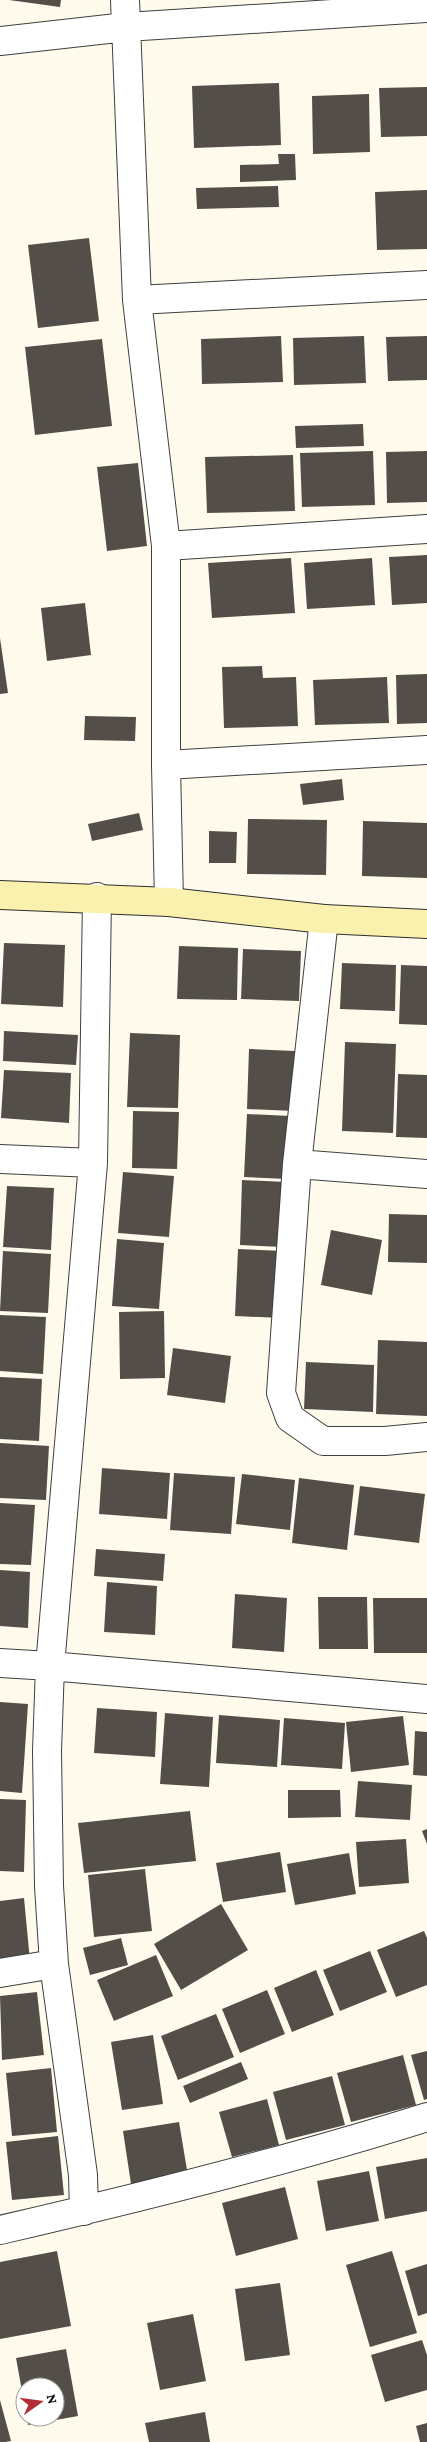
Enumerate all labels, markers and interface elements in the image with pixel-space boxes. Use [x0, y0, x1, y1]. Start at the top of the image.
north arrow [15, 2377, 65, 2427]
text: N [44, 2392, 62, 2406]

